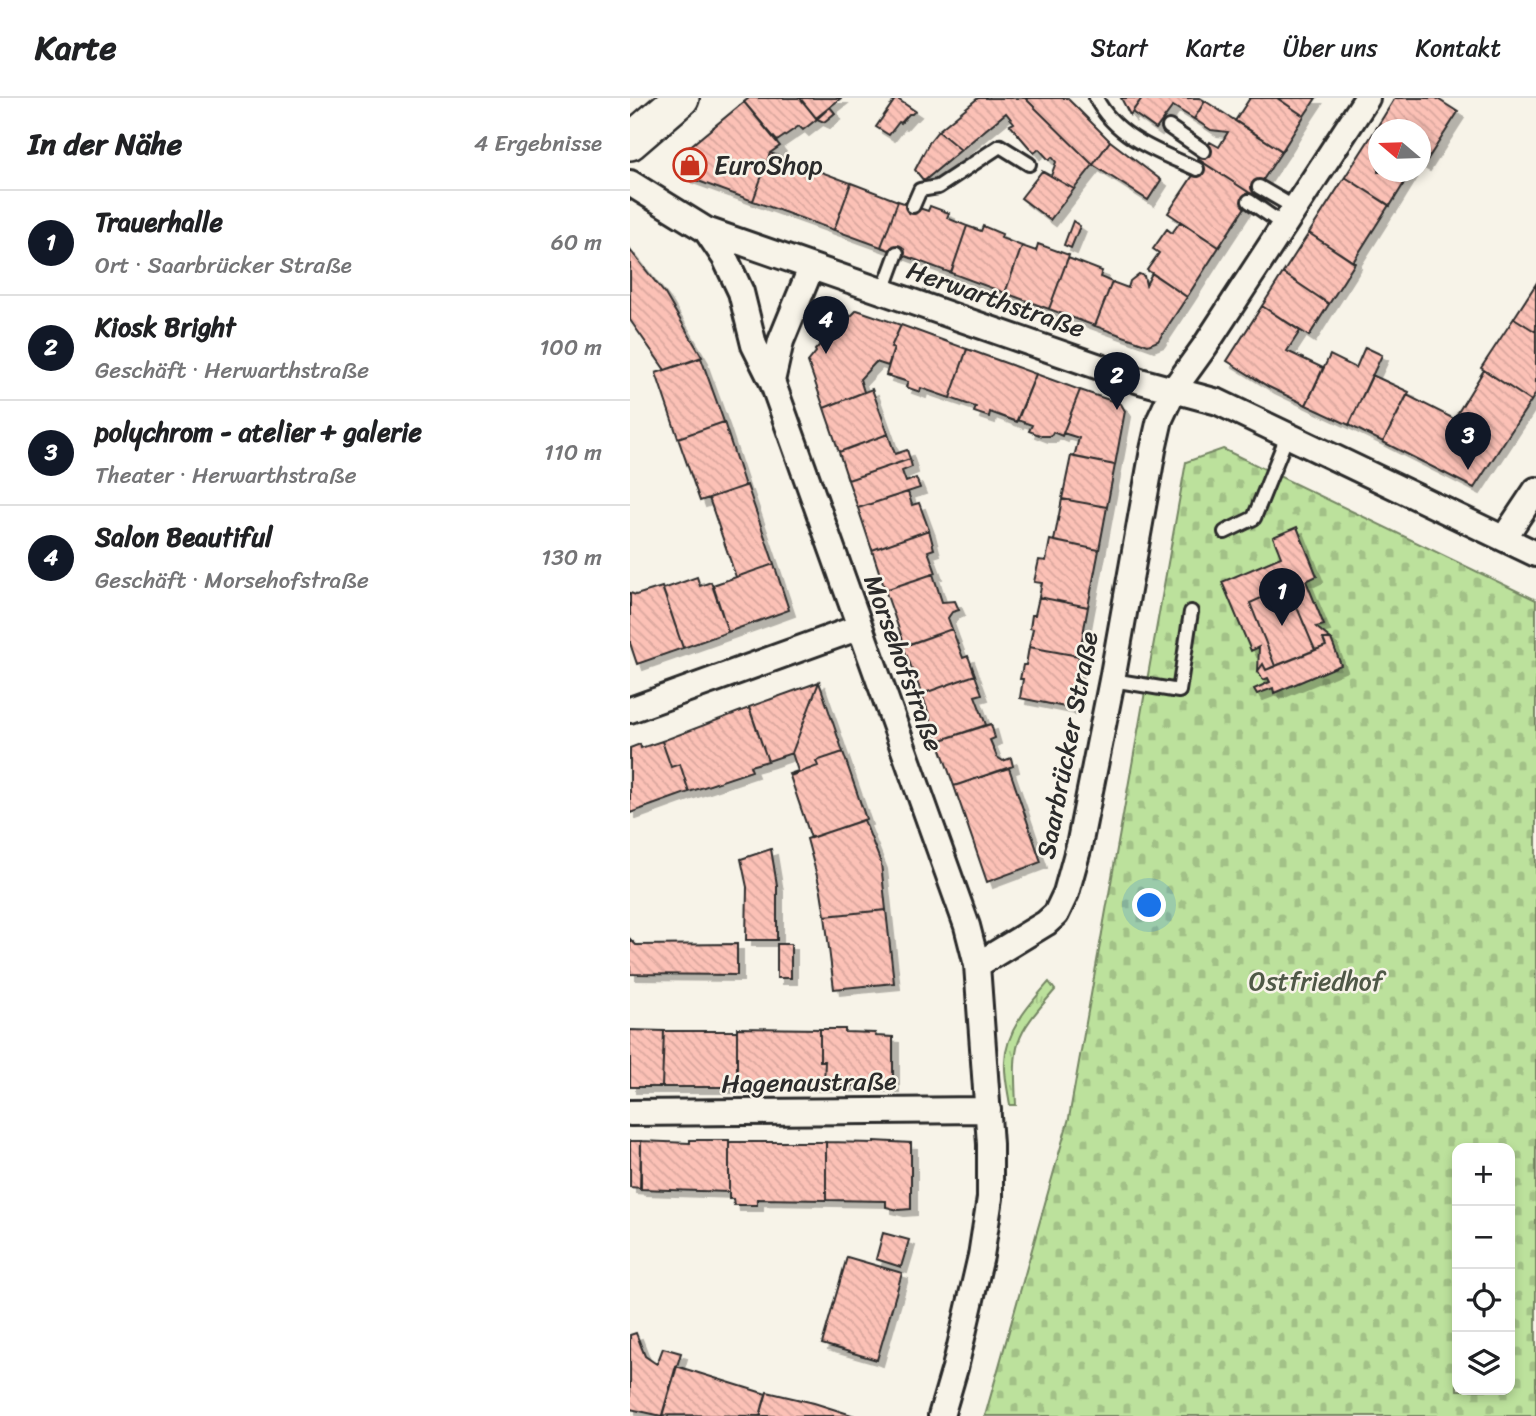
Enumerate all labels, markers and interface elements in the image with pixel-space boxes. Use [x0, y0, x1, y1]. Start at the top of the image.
text: Karte [35, 19, 117, 77]
text: Start [1091, 27, 1148, 69]
text: Karte [1186, 27, 1245, 69]
text: Über uns [1283, 27, 1378, 69]
text: Kontakt [1416, 27, 1501, 69]
text: In der Nähe [28, 117, 182, 171]
north arrow [1368, 119, 1431, 182]
text: 4 Ergebnisse [474, 123, 602, 164]
place label: EuroShop [714, 142, 823, 188]
shop icon: EuroShop [671, 146, 709, 184]
text: Trauerhalle [95, 199, 223, 245]
text: 1 [46, 222, 56, 263]
text: 60 m [551, 222, 602, 263]
text: Ort · Saarbrücker Straße [95, 245, 352, 286]
street label: Herwarthstraße [901, 247, 1091, 351]
pin: 4 [803, 296, 849, 354]
text: Kiosk Bright [95, 304, 235, 350]
text: 2 [44, 327, 58, 368]
text: 100 m [539, 327, 602, 368]
text: Geschäft · Herwarthstraße [95, 350, 369, 391]
pin: 2 [1094, 352, 1140, 410]
text: polychrom - atelier + galerie [95, 409, 422, 455]
pin: 3 [1445, 412, 1491, 470]
text: 3 [45, 432, 57, 473]
text: 110 m [544, 432, 602, 473]
text: Theater · Herwarthstraße [95, 455, 357, 496]
text: Salon Beautiful [95, 514, 272, 560]
text: 4 [44, 537, 58, 578]
text: 130 m [541, 537, 602, 578]
text: Geschäft · Morsehofstraße [95, 560, 369, 601]
street label: Morsehofstraße [851, 568, 957, 758]
pin: 1 [1259, 568, 1305, 626]
street label: Saarbrücker Straße [1022, 627, 1112, 863]
your location [1132, 888, 1166, 922]
park label: Ostfriedhof [1249, 958, 1387, 1004]
street label: Hagenaustraße [721, 1057, 897, 1107]
map controls [1452, 1143, 1515, 1395]
button: + [1452, 1143, 1515, 1206]
button: − [1452, 1206, 1515, 1269]
button: locate [1452, 1269, 1515, 1332]
button: layers [1452, 1332, 1515, 1395]

